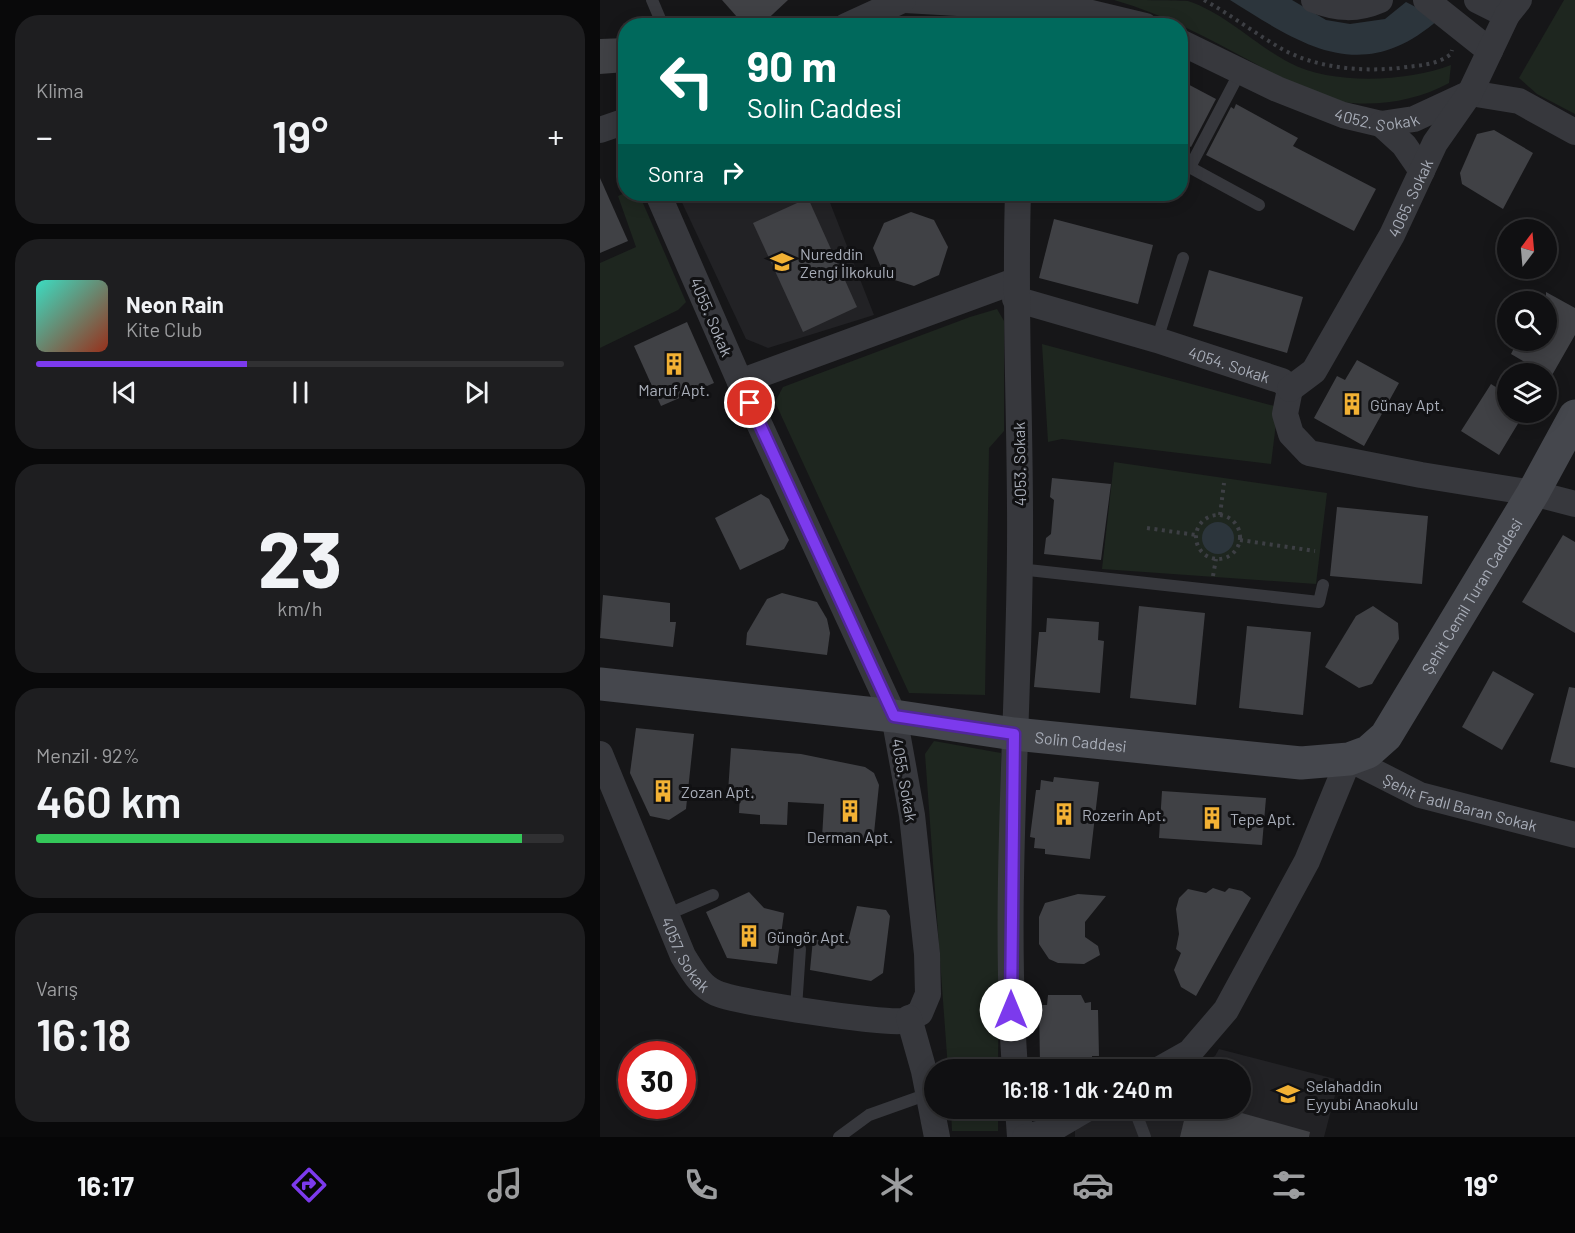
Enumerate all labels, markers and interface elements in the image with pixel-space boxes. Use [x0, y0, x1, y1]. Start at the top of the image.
text: 90 m [747, 40, 837, 90]
icon: left [648, 42, 726, 120]
text: Klima [36, 78, 84, 102]
text: Solin Caddesi [747, 91, 902, 123]
street label: 4052. Sokak [1332, 103, 1422, 134]
text: 19° [272, 108, 328, 162]
text: − [36, 116, 53, 156]
text: + [548, 116, 564, 156]
street label: 4065. Sokak [1383, 155, 1436, 240]
icon: right [716, 156, 749, 189]
text: Sonra [648, 160, 704, 186]
north arrow [1497, 219, 1557, 279]
map controls [1497, 219, 1557, 423]
place label: Nureddin Zengi İlkokulu [800, 244, 894, 281]
school or university icon: Nureddin Zengi İlkokulu [769, 249, 795, 275]
street label: 4055. Sokak [687, 275, 737, 359]
text: Neon Rain [126, 291, 224, 317]
button: search [1497, 291, 1557, 351]
text: Kite Club [126, 317, 202, 341]
street label: 4054. Sokak [1186, 342, 1273, 386]
building icon: Maruf Apt. [661, 351, 687, 377]
button: layers [1497, 363, 1557, 423]
icon: previous [108, 376, 141, 409]
icon: pause [284, 376, 317, 409]
icon: next [460, 376, 493, 409]
pin [724, 377, 775, 428]
place label: Maruf Apt. [638, 380, 710, 399]
icon: arrive [733, 386, 766, 419]
building icon: Günay Apt. [1339, 391, 1365, 417]
place label: Günay Apt. [1370, 395, 1445, 414]
street label: 4053. Sokak [1009, 422, 1029, 506]
text: 23 [258, 510, 342, 604]
street label: Şehit Cemil Turan Caddesi [1417, 515, 1525, 677]
text: km/h [277, 596, 323, 620]
street label: Solin Caddesi [1034, 727, 1127, 755]
street label: 4055. Sokak [888, 737, 922, 823]
text: Menzil · 92% [36, 743, 140, 767]
street label: Şehit Fadıl Baran Sokak [1380, 768, 1539, 834]
text: 460 km [36, 773, 182, 827]
building icon: Zozan Apt. [650, 778, 676, 804]
place label: Zozan Apt. [681, 782, 754, 801]
building icon: Derman Apt. [837, 798, 863, 824]
building icon: Rozerin Apt. [1051, 801, 1077, 827]
place label: Rozerin Apt. [1082, 805, 1166, 824]
building icon: Tepe Apt. [1199, 805, 1225, 831]
place label: Tepe Apt. [1230, 809, 1296, 828]
place label: Derman Apt. [807, 827, 893, 846]
street label: 4057. Sokak [658, 914, 714, 996]
building icon: Güngör Apt. [736, 923, 762, 949]
place label: Güngör Apt. [767, 927, 849, 946]
text: Varış [36, 976, 78, 1000]
position arrow [979, 978, 1043, 1042]
text: 16:18 [36, 1006, 132, 1060]
speed limit sign: 30 [618, 1041, 696, 1119]
text: 16:18 · 1 dk · 240 m [1002, 1076, 1173, 1102]
place label: Selahaddin Eyyubi Anaokulu [1306, 1076, 1418, 1113]
school or university icon: Selahaddin Eyyubi Anaokulu [1275, 1081, 1301, 1107]
icon: directions [288, 1164, 330, 1206]
icon: music [484, 1164, 526, 1206]
icon: phone [680, 1164, 722, 1206]
icon: climate [876, 1164, 918, 1206]
icon: car [1072, 1164, 1114, 1206]
icon: filters [1268, 1164, 1310, 1206]
text: 16:17 [77, 1169, 134, 1201]
text: 19° [1464, 1169, 1498, 1201]

